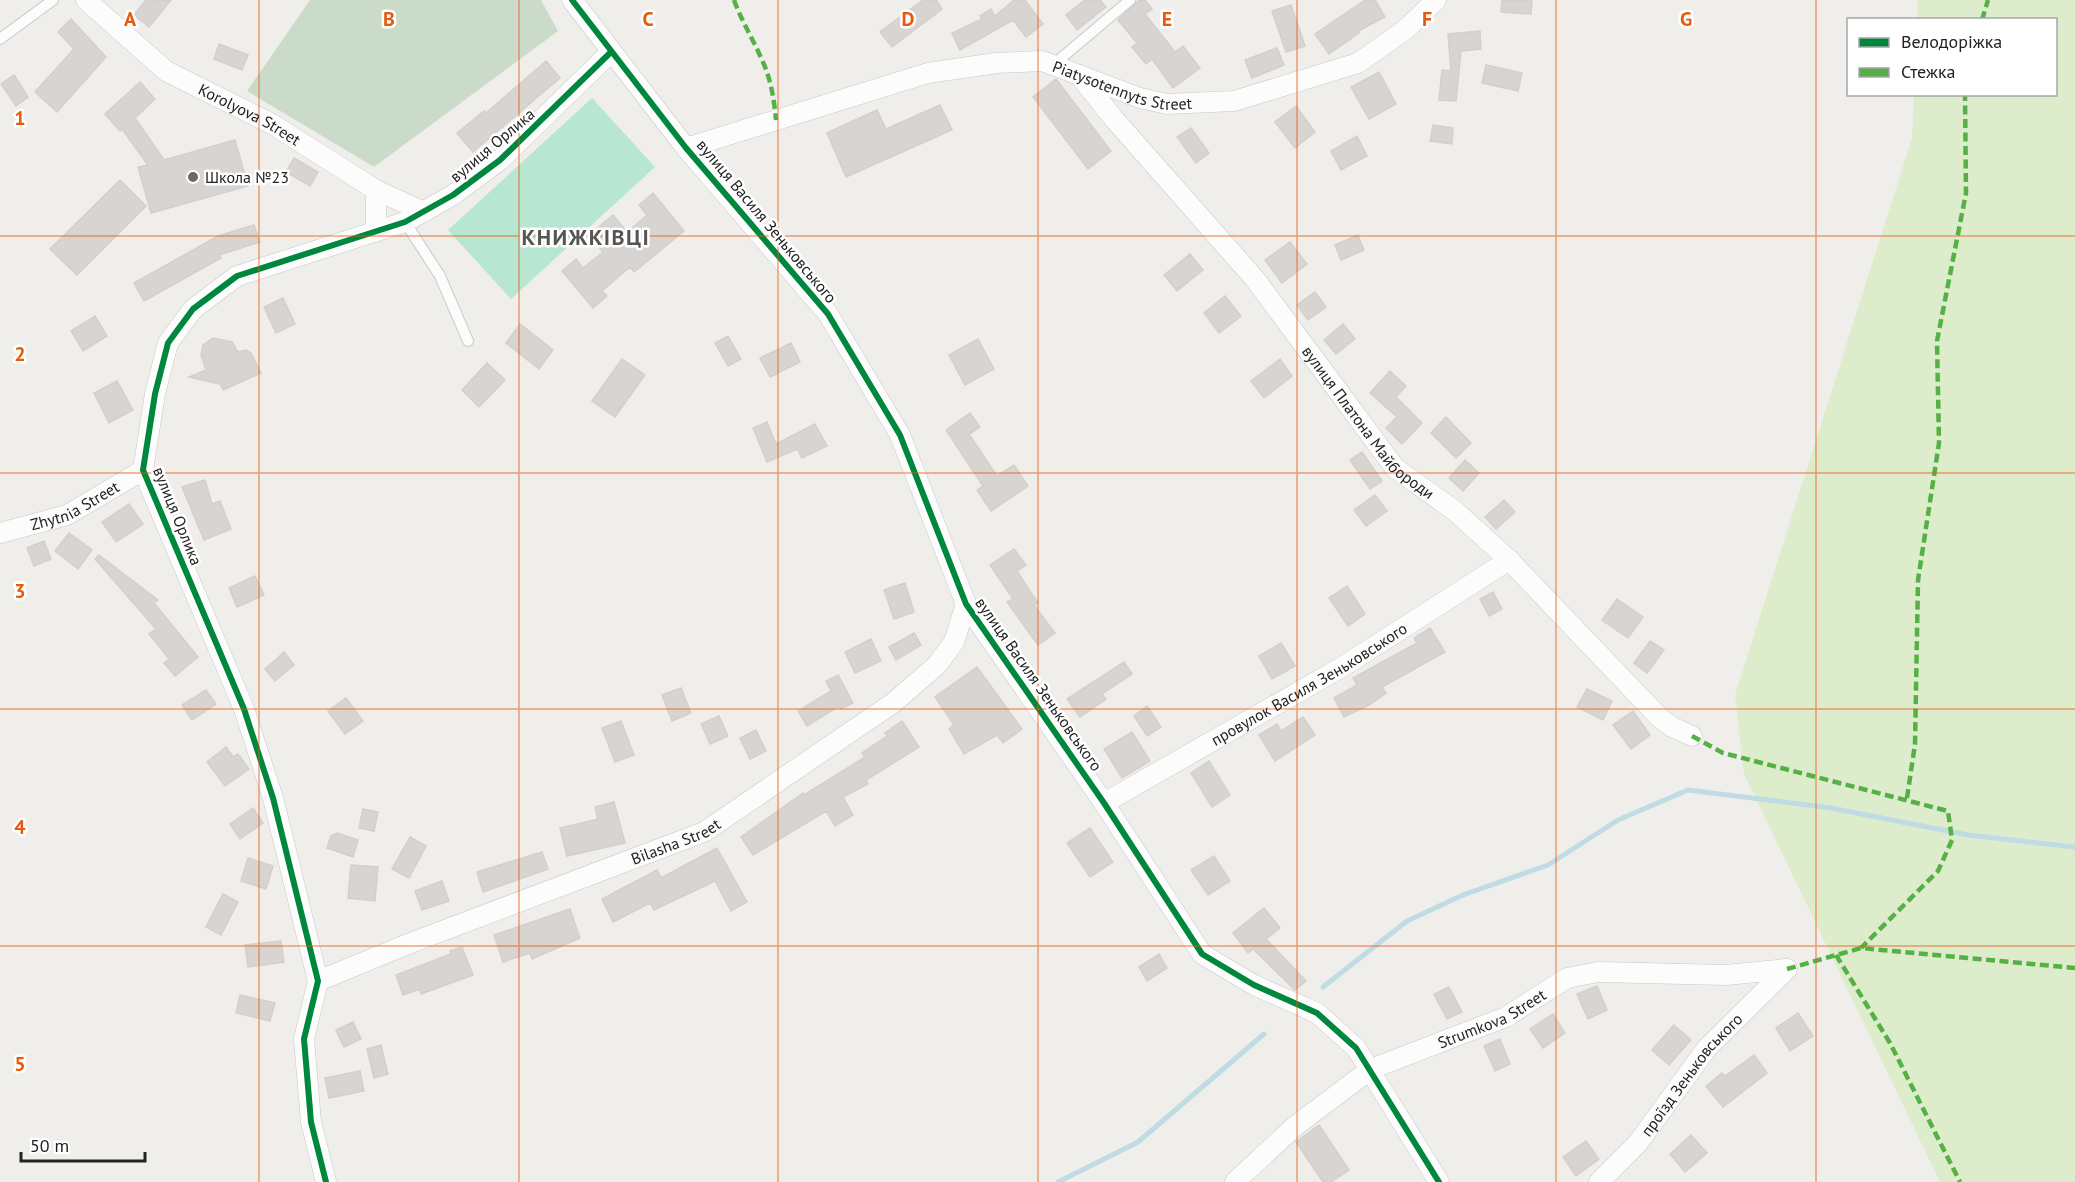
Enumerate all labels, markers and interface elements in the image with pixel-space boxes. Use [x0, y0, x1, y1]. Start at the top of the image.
text: A [124, 6, 137, 32]
text: B [383, 6, 395, 32]
text: C [642, 6, 654, 32]
text: D [902, 6, 915, 32]
text: E [1162, 6, 1172, 32]
text: F [1422, 6, 1432, 32]
text: G [1680, 6, 1692, 32]
legend [1847, 18, 2057, 96]
text: Велодоріжка [1901, 30, 2002, 53]
street label: Piatysotennyts Street [1050, 56, 1193, 114]
text: Стежка [1901, 60, 1955, 83]
street label: Korolyova Street [195, 79, 305, 150]
street label: вулиця Орлика [446, 104, 538, 186]
text: 1 [14, 105, 26, 131]
street label: вулиця Василя Зеньковського [693, 135, 841, 307]
place label: Школа №23 [205, 167, 289, 187]
marker: Школа №23 [186, 170, 200, 184]
district label: КНИЖКІВЦІ [522, 223, 650, 251]
text: 2 [14, 341, 26, 367]
street label: вулиця Платона Майбороди [1298, 342, 1438, 503]
street label: вулиця Орлика [149, 464, 207, 568]
street label: Zhytnia Street [28, 476, 123, 534]
text: 3 [14, 578, 26, 604]
street label: вулиця Василя Зеньковського [971, 593, 1107, 775]
street label: провулок Василя Зеньковського [1207, 618, 1411, 750]
street label: Bilasha Street [628, 813, 725, 869]
text: 4 [14, 814, 26, 840]
street label: Strumkova Street [1435, 984, 1550, 1052]
street label: проїзд Зеньковського [1636, 1009, 1746, 1140]
text: 5 [14, 1051, 26, 1077]
scale bar [21, 1125, 146, 1163]
text: 50 m [30, 1134, 69, 1157]

